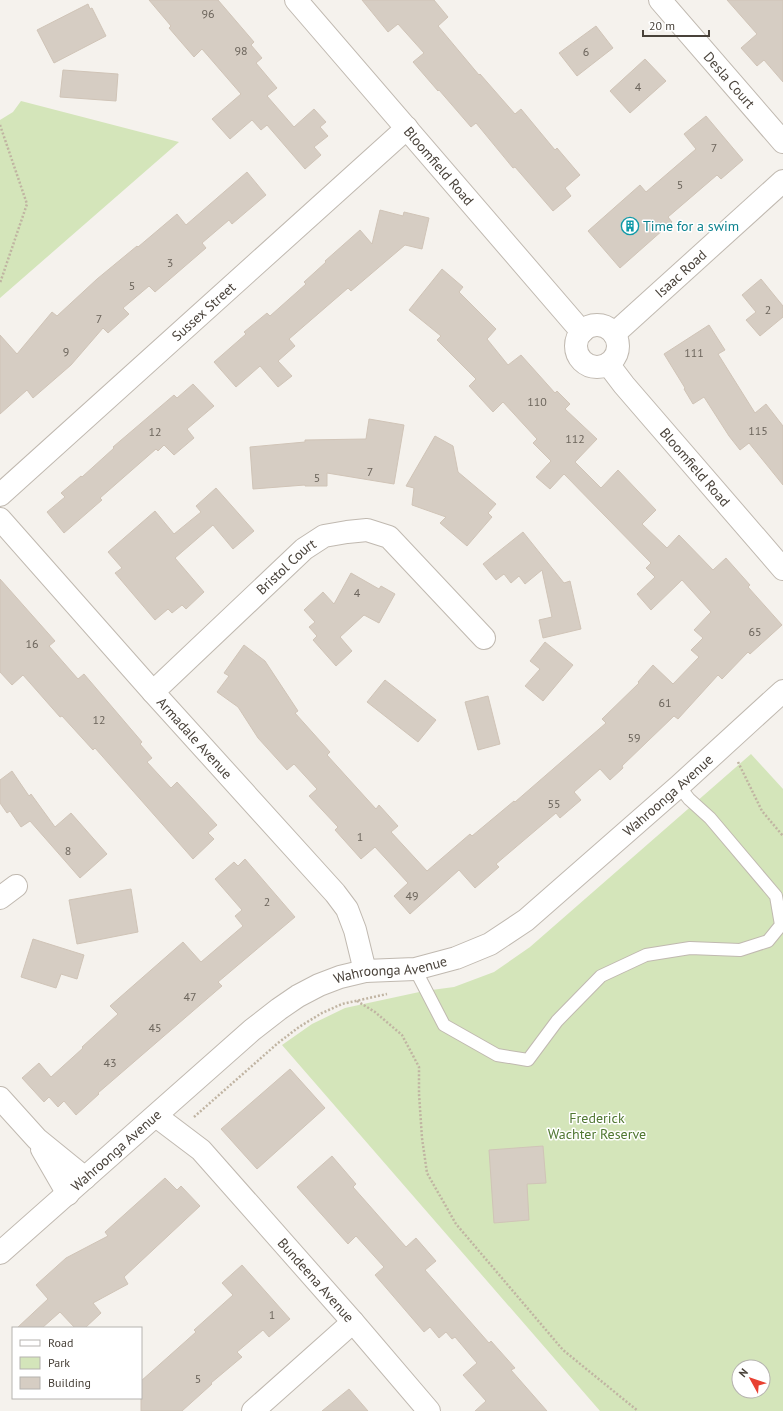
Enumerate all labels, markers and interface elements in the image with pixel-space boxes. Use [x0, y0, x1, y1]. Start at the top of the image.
house number: 96 [201, 6, 215, 21]
scale bar [643, 12, 709, 38]
text: 20 m [649, 18, 675, 33]
house number: 98 [234, 43, 248, 58]
house number: 6 [583, 44, 589, 59]
street label: Desla Court [700, 48, 759, 112]
house number: 4 [635, 79, 642, 94]
street label: Bloomfield Road [400, 123, 478, 209]
house number: 7 [711, 140, 717, 155]
house number: 5 [677, 177, 683, 192]
building icon: Time for a swim [620, 216, 640, 236]
place label: Time for a swim [643, 217, 739, 235]
street label: Isaac Road [651, 246, 710, 302]
house number: 3 [167, 255, 173, 270]
house number: 5 [129, 278, 135, 293]
street label: Sussex Street [168, 278, 239, 345]
house number: 2 [765, 302, 771, 317]
house number: 7 [96, 311, 102, 326]
house number: 9 [63, 344, 69, 359]
house number: 111 [684, 345, 704, 360]
house number: 110 [527, 394, 547, 409]
house number: 115 [748, 423, 768, 438]
house number: 12 [148, 424, 162, 439]
street label: Bloomfield Road [656, 424, 734, 510]
house number: 112 [565, 431, 585, 446]
house number: 7 [367, 464, 373, 479]
house number: 5 [314, 470, 320, 485]
street label: Bristol Court [252, 534, 320, 599]
house number: 4 [354, 585, 361, 600]
house number: 65 [748, 624, 762, 639]
house number: 16 [25, 636, 39, 651]
street label: Armadale Avenue [153, 693, 236, 783]
house number: 61 [658, 695, 672, 710]
house number: 12 [92, 712, 106, 727]
house number: 59 [627, 730, 641, 745]
street label: Wahroonga Avenue [619, 750, 717, 840]
house number: 55 [547, 796, 561, 811]
house number: 1 [357, 829, 363, 844]
house number: 8 [65, 843, 71, 858]
house number: 49 [405, 888, 419, 903]
house number: 2 [264, 894, 270, 909]
street label: Wahroonga Avenue [331, 952, 449, 988]
house number: 47 [183, 989, 197, 1004]
house number: 45 [148, 1020, 162, 1035]
house number: 43 [103, 1055, 117, 1070]
street label: Wahroonga Avenue [67, 1106, 165, 1195]
park label: Frederick Wachter Reserve [548, 1109, 646, 1143]
street label: Bundeena Avenue [274, 1234, 358, 1326]
house number: 1 [269, 1307, 275, 1322]
legend [12, 1327, 142, 1399]
text: Road [48, 1335, 73, 1350]
text: Park [48, 1355, 70, 1370]
north arrow [731, 1359, 771, 1399]
text: N [736, 1365, 751, 1380]
house number: 5 [195, 1371, 201, 1386]
text: Building [48, 1375, 91, 1390]

